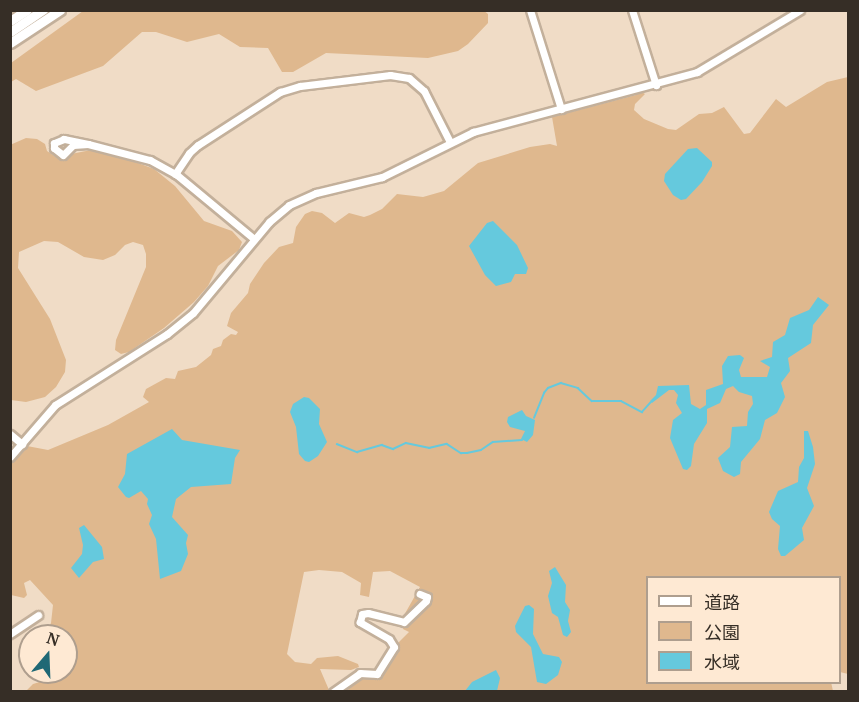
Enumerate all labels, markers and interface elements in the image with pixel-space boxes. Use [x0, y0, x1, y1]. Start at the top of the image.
legend [646, 576, 841, 684]
text: 道路 [704, 590, 740, 614]
text: 公園 [704, 620, 740, 644]
north arrow [18, 624, 78, 684]
text: N [44, 626, 63, 651]
text: 水域 [704, 650, 740, 674]

